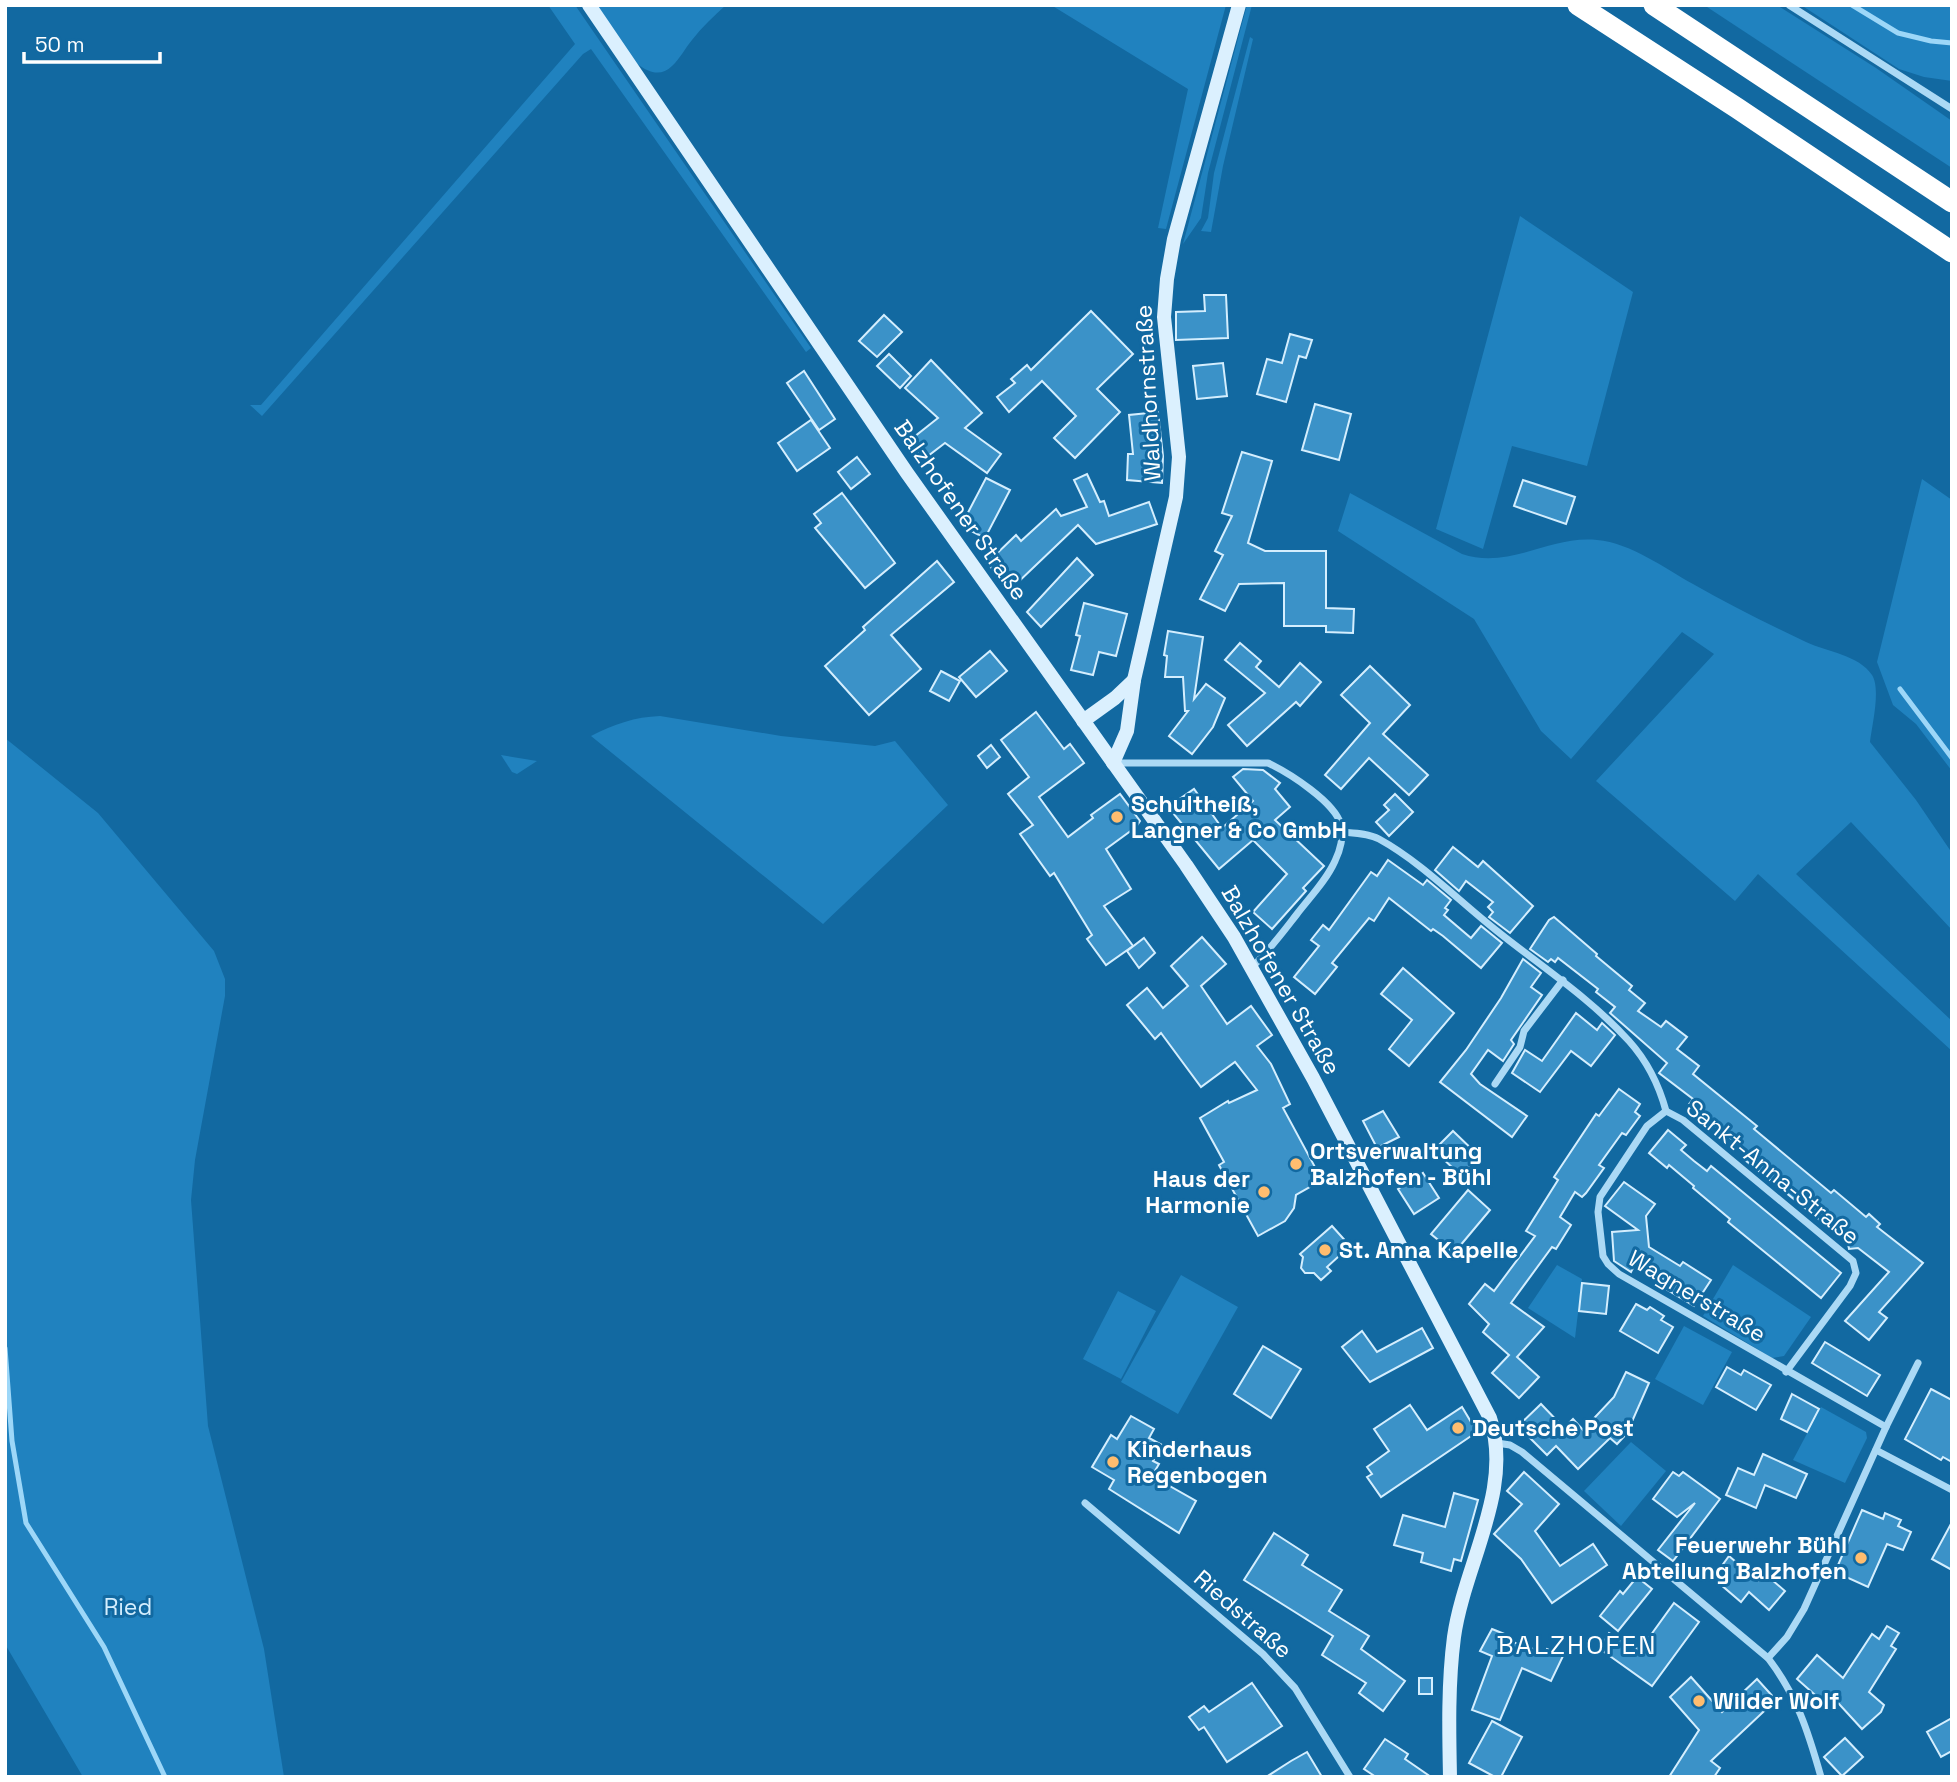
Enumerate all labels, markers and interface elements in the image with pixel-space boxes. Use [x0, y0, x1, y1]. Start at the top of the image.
scale bar [24, 21, 161, 65]
text: 50 m [35, 31, 85, 58]
street label: Waldhornstraße [1128, 304, 1168, 482]
street label: Balzhofener Straße [887, 414, 1035, 606]
place label: Schultheiß, Langner & Co GmbH [1131, 789, 1347, 845]
marker: Schultheiß, Langner & Co GmbH [1109, 809, 1125, 825]
street label: Balzhofener Straße [1215, 880, 1347, 1080]
street label: Sankt-Anna-Straße [1680, 1093, 1866, 1251]
place label: Ortsverwaltung Balzhofen - Bühl [1310, 1136, 1492, 1192]
marker: Ortsverwaltung Balzhofen - Bühl [1288, 1156, 1304, 1172]
place label: Haus der Harmonie [1145, 1164, 1250, 1220]
marker: Haus der Harmonie [1256, 1184, 1272, 1200]
place label: St. Anna Kapelle [1339, 1235, 1518, 1265]
marker: St. Anna Kapelle [1317, 1242, 1333, 1258]
street label: Wagnerstraße [1623, 1243, 1771, 1349]
place label: Deutsche Post [1472, 1413, 1634, 1443]
marker: Deutsche Post [1450, 1420, 1466, 1436]
place label: Kinderhaus Regenbogen [1127, 1434, 1268, 1490]
marker: Kinderhaus Regenbogen [1105, 1454, 1121, 1470]
place label: Feuerwehr Bühl Abteilung Balzhofen [1622, 1530, 1847, 1586]
marker: Feuerwehr Bühl Abteilung Balzhofen [1853, 1550, 1869, 1566]
street label: Riedstraße [1188, 1563, 1298, 1665]
park label: Ried [104, 1592, 152, 1622]
district label: BALZHOFEN [1496, 1628, 1658, 1662]
place label: Wilder Wolf [1713, 1686, 1839, 1716]
marker: Wilder Wolf [1691, 1693, 1707, 1709]

